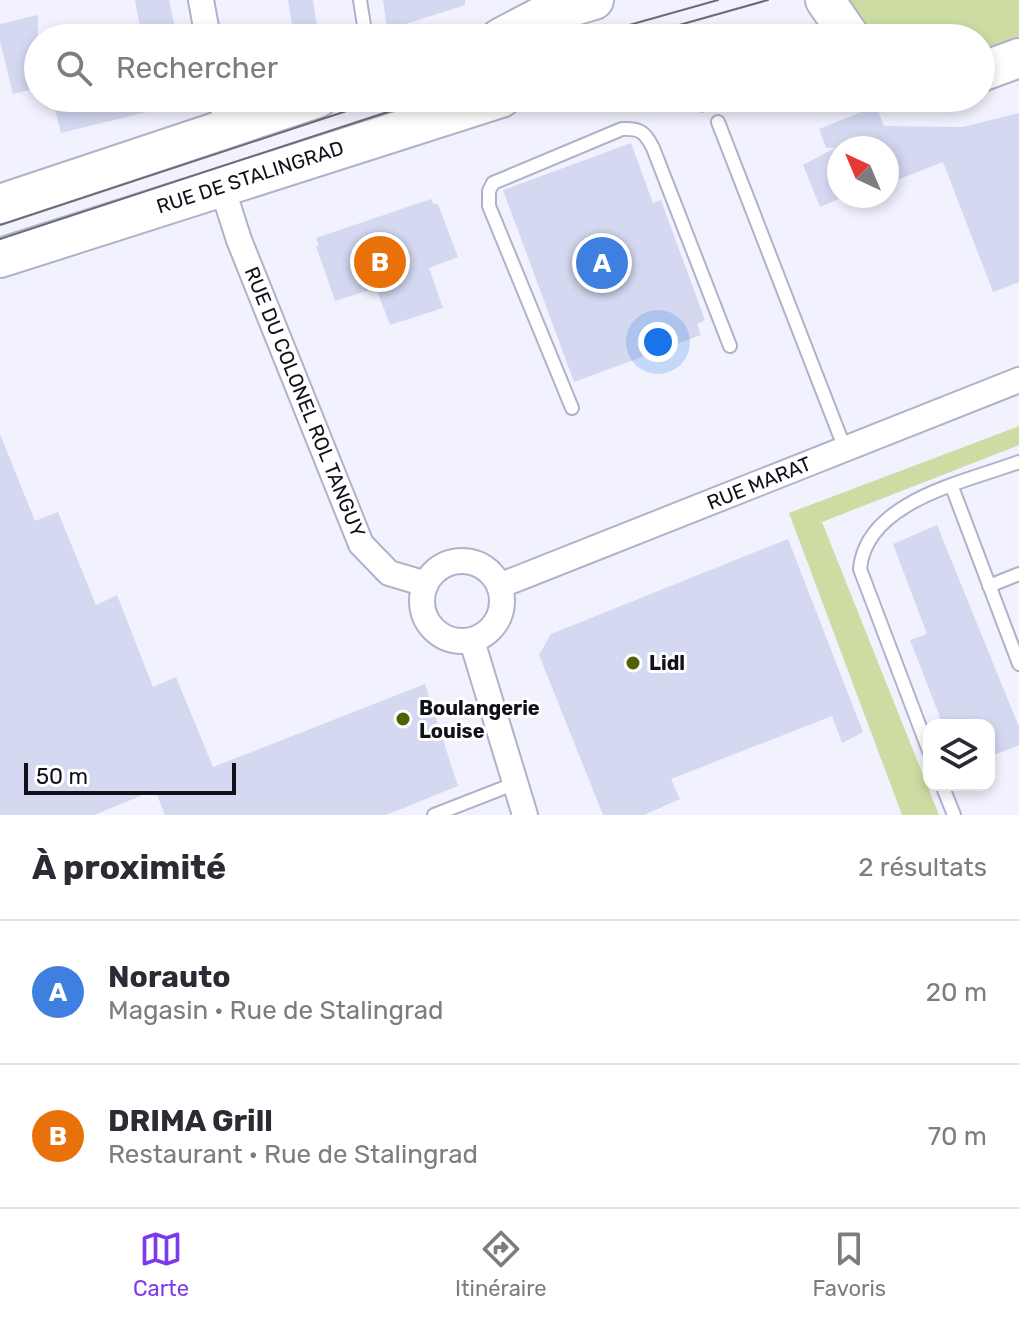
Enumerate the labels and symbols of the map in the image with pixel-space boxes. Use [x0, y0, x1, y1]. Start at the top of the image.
street label: RUE DE STALINGRAD [153, 135, 347, 219]
north arrow [827, 136, 899, 208]
pin: B [354, 232, 406, 292]
pin: A [576, 233, 628, 293]
street label: RUE DU COLONEL ROL TANGUY [240, 263, 370, 541]
your location [638, 322, 678, 362]
street label: RUE MARAT [703, 451, 815, 515]
place label: Lidl [649, 651, 685, 675]
marker: Lidl [624, 654, 642, 672]
place label: Boulangerie Louise [419, 696, 540, 743]
marker: Boulangerie Louise [394, 710, 412, 728]
scale bar [24, 759, 236, 795]

